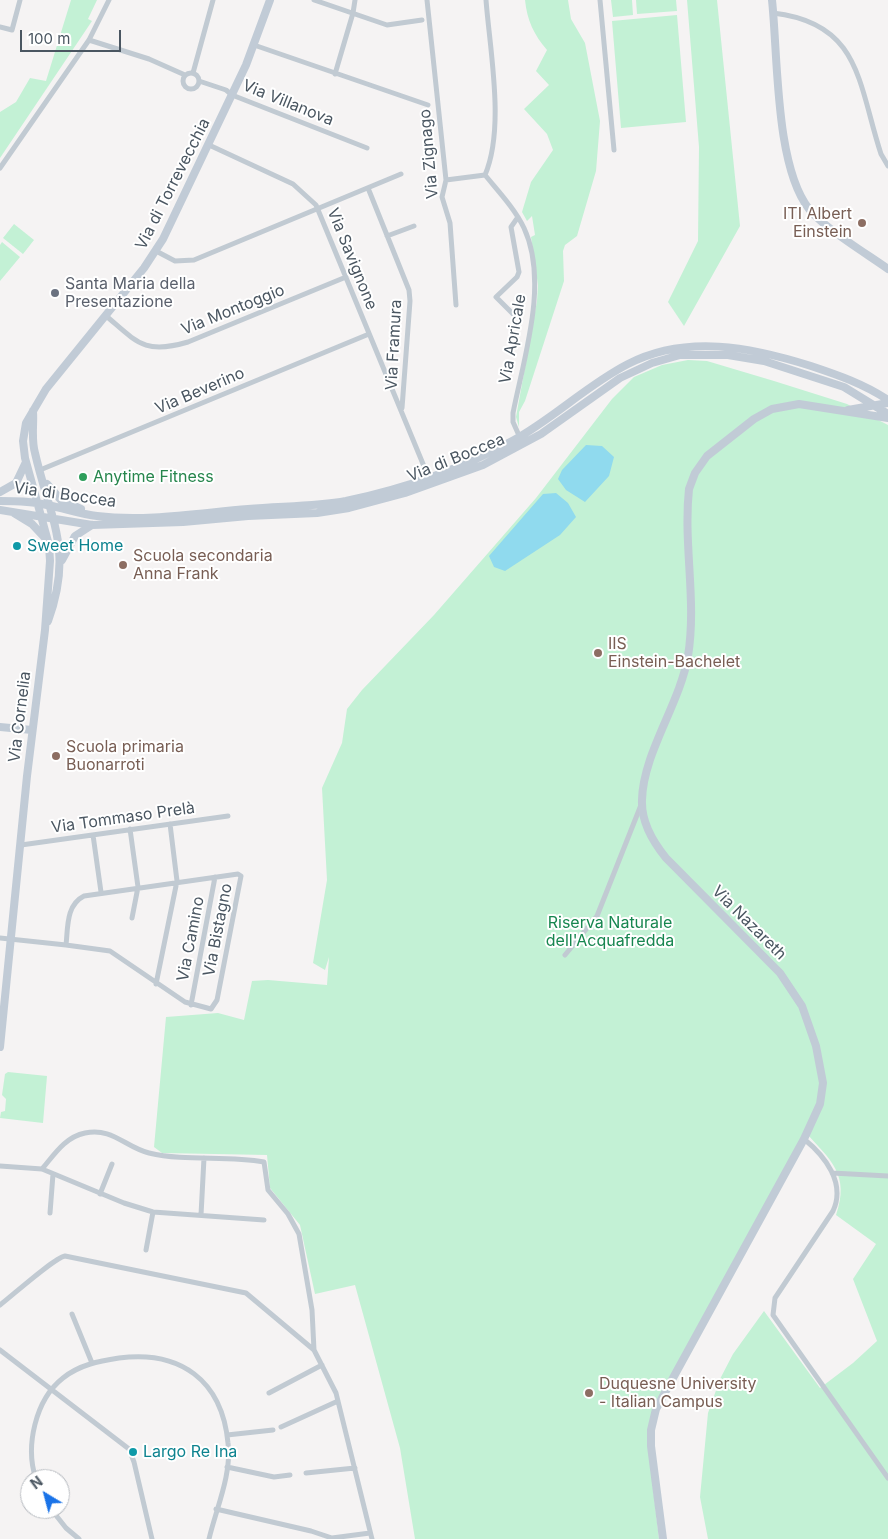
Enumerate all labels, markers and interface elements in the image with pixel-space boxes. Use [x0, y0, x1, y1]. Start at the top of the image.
scale bar [22, 20, 124, 52]
text: 100 m [28, 29, 70, 48]
street label: Via Villanova [240, 76, 336, 130]
street label: Via Zignago [416, 108, 442, 200]
street label: Via di Torrevecchia [132, 115, 214, 253]
place label: ITI Albert Einstein [783, 204, 852, 242]
street label: Via Savignone [323, 205, 381, 313]
marker: ITI Albert Einstein [856, 217, 868, 229]
place label: Santa Maria della Presentazione [65, 274, 195, 312]
street label: Via Montoggio [179, 281, 287, 339]
marker: Santa Maria della Presentazione [49, 287, 61, 299]
street label: Via Apricale [496, 293, 530, 385]
street label: Via Framura [382, 299, 406, 391]
street label: Via Beverino [152, 364, 248, 418]
street label: Via di Boccea [404, 430, 508, 486]
place label: Anytime Fitness [93, 467, 214, 487]
marker: Anytime Fitness [77, 471, 89, 483]
street label: Via di Boccea [12, 478, 118, 512]
place label: Sweet Home [27, 536, 123, 556]
marker: Sweet Home [11, 540, 23, 552]
place label: Scuola secondaria Anna Frank [133, 546, 273, 584]
marker: Scuola secondaria Anna Frank [117, 559, 129, 571]
place label: IIS Einstein-Bachelet [608, 634, 740, 672]
marker: IIS Einstein-Bachelet [592, 647, 604, 659]
street label: Via Cornelia [5, 670, 35, 764]
place label: Scuola primaria Buonarroti [66, 737, 184, 775]
marker: Scuola primaria Buonarroti [50, 750, 62, 762]
street label: Via Tommaso Prelà [50, 798, 196, 838]
street label: Via Bistagno [200, 882, 236, 978]
street label: Via Nazareth [708, 882, 790, 964]
street label: Via Camino [173, 895, 209, 983]
park label: Riserva Naturale dell'Acquafredda [546, 913, 674, 951]
place label: Duquesne University - Italian Campus [599, 1374, 756, 1412]
marker: Duquesne University - Italian Campus [583, 1387, 595, 1399]
place label: Largo Re Ina [143, 1442, 237, 1462]
marker: Largo Re Ina [127, 1446, 139, 1458]
north arrow [20, 1469, 70, 1519]
text: N [27, 1472, 46, 1492]

